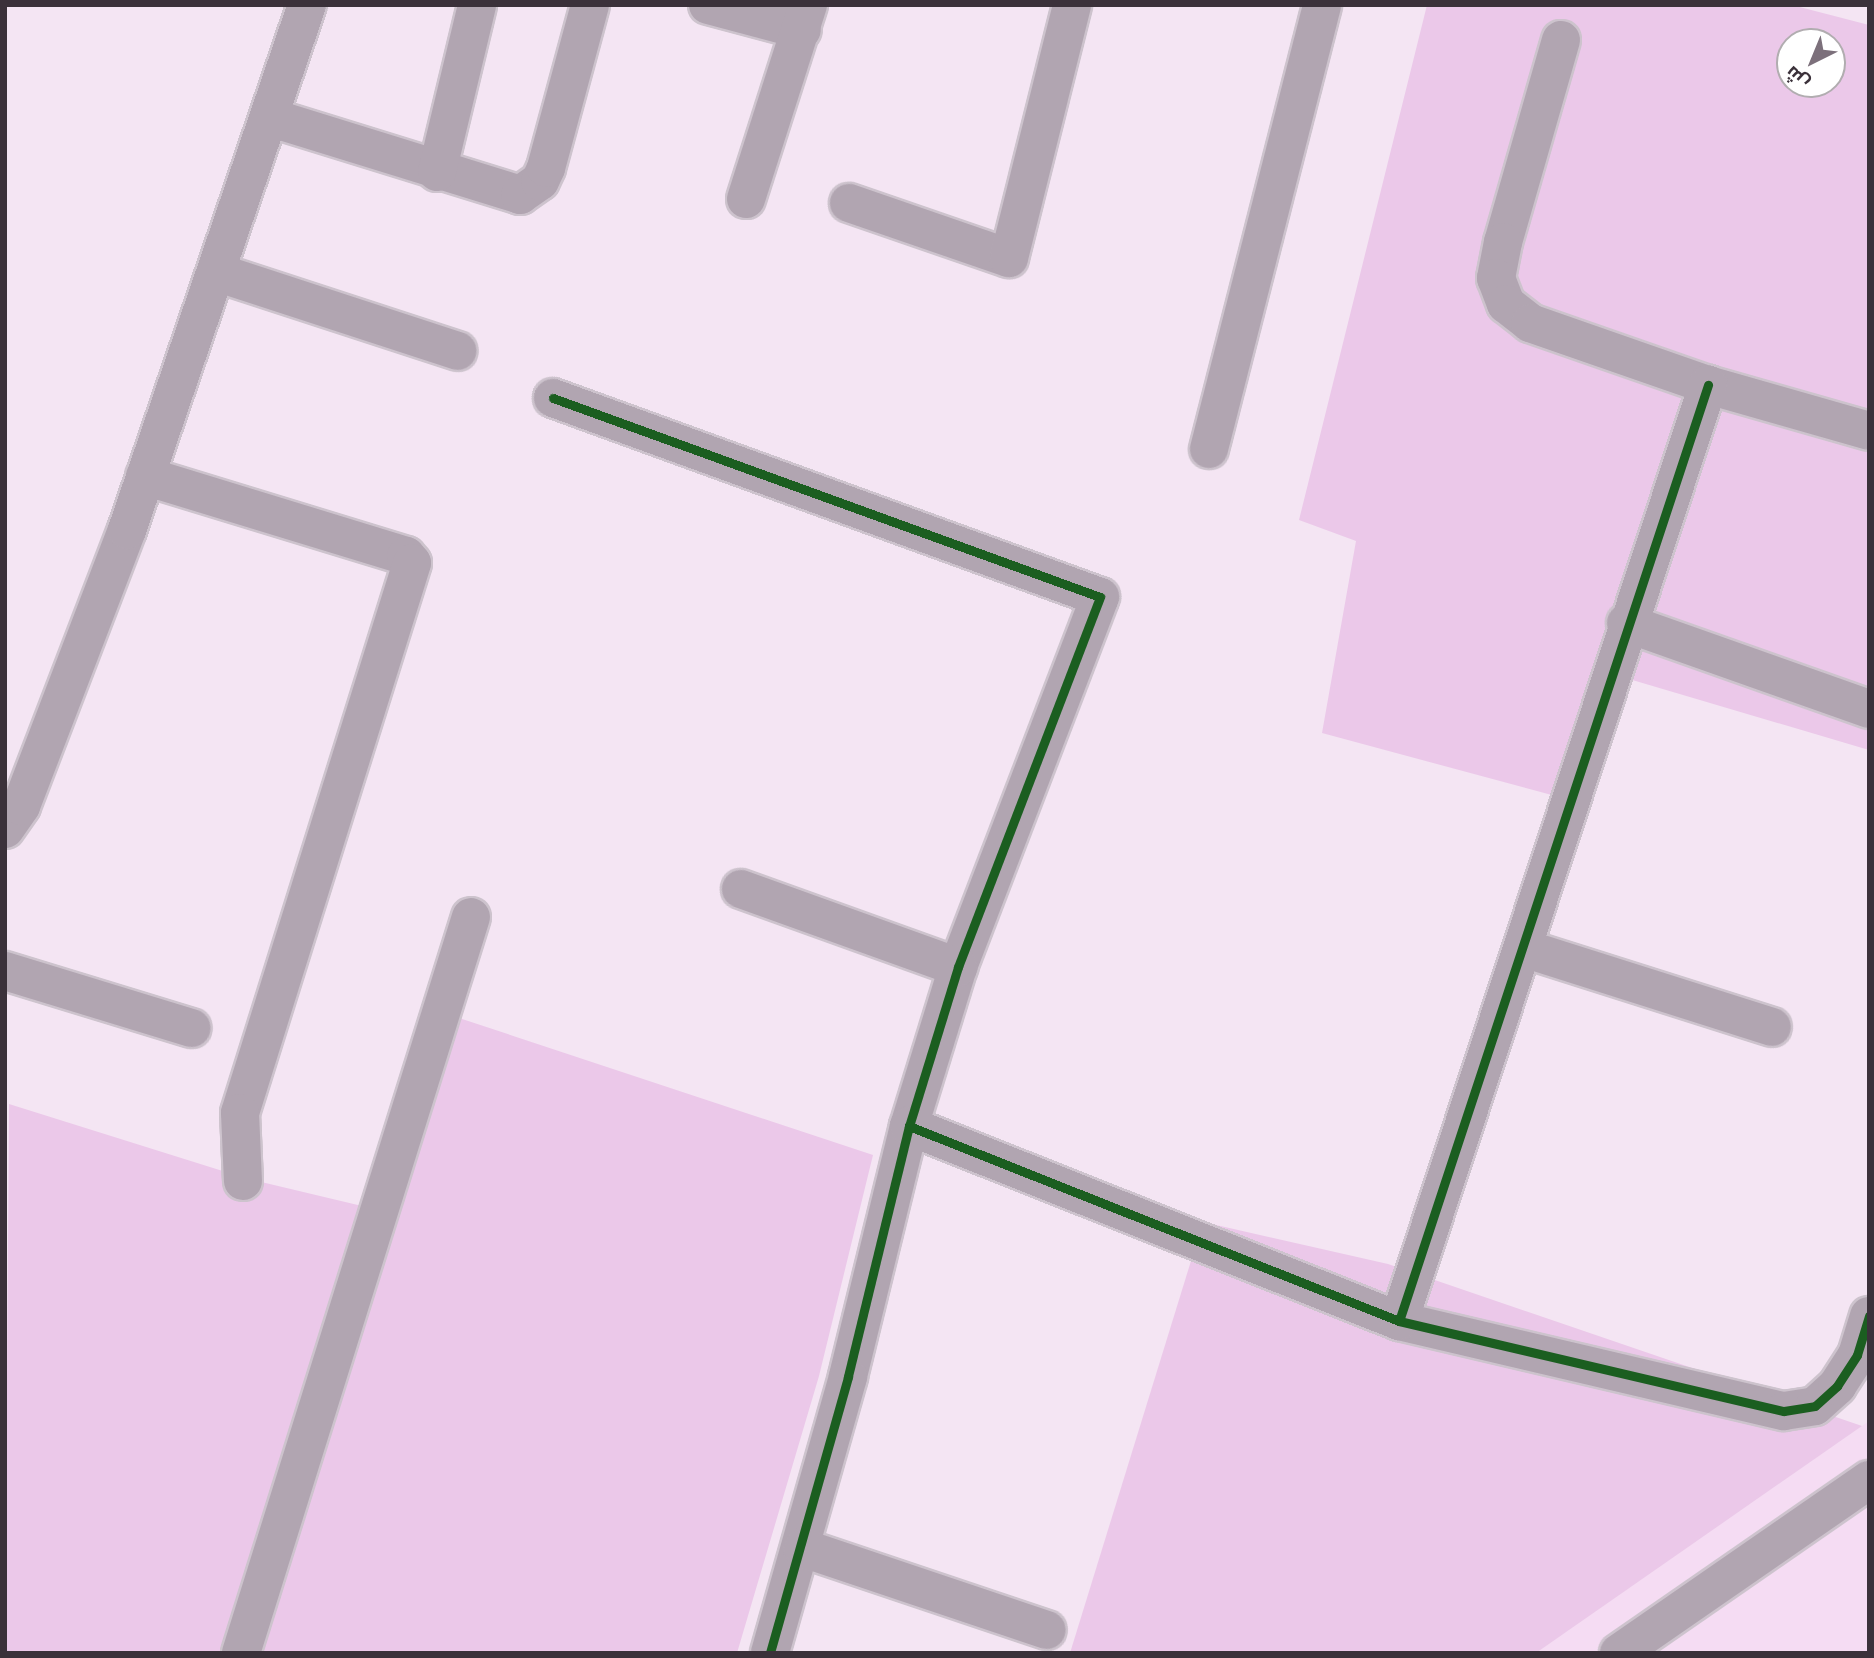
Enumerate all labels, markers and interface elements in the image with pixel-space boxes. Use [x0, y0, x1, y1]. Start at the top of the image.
north arrow [1776, 28, 1846, 98]
text: ش [1781, 60, 1815, 94]

